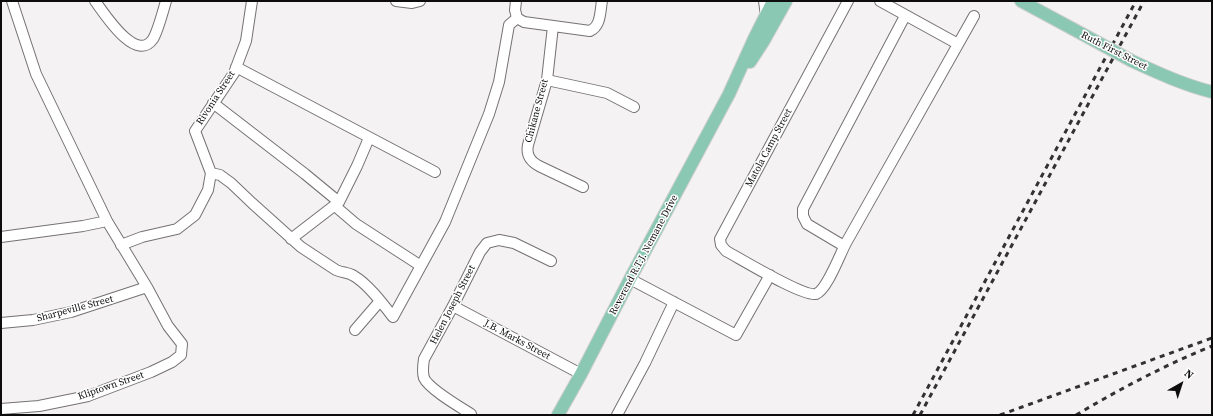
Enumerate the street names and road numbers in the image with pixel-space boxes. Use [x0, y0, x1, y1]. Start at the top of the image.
street label: Ruth First Street [1079, 29, 1149, 73]
street label: Rivonia Street [194, 69, 238, 127]
street label: Chikane Street [523, 78, 551, 144]
street label: Matola Camp Street [743, 107, 795, 189]
street label: Reverend R.T.J. Nemane Drive [607, 193, 681, 317]
street label: Helen Joseph Street [428, 263, 478, 347]
street label: Sharpeville Street [36, 293, 114, 325]
street label: J.B. Marks Street [482, 317, 552, 363]
street label: Kliptown Street [76, 369, 146, 403]

